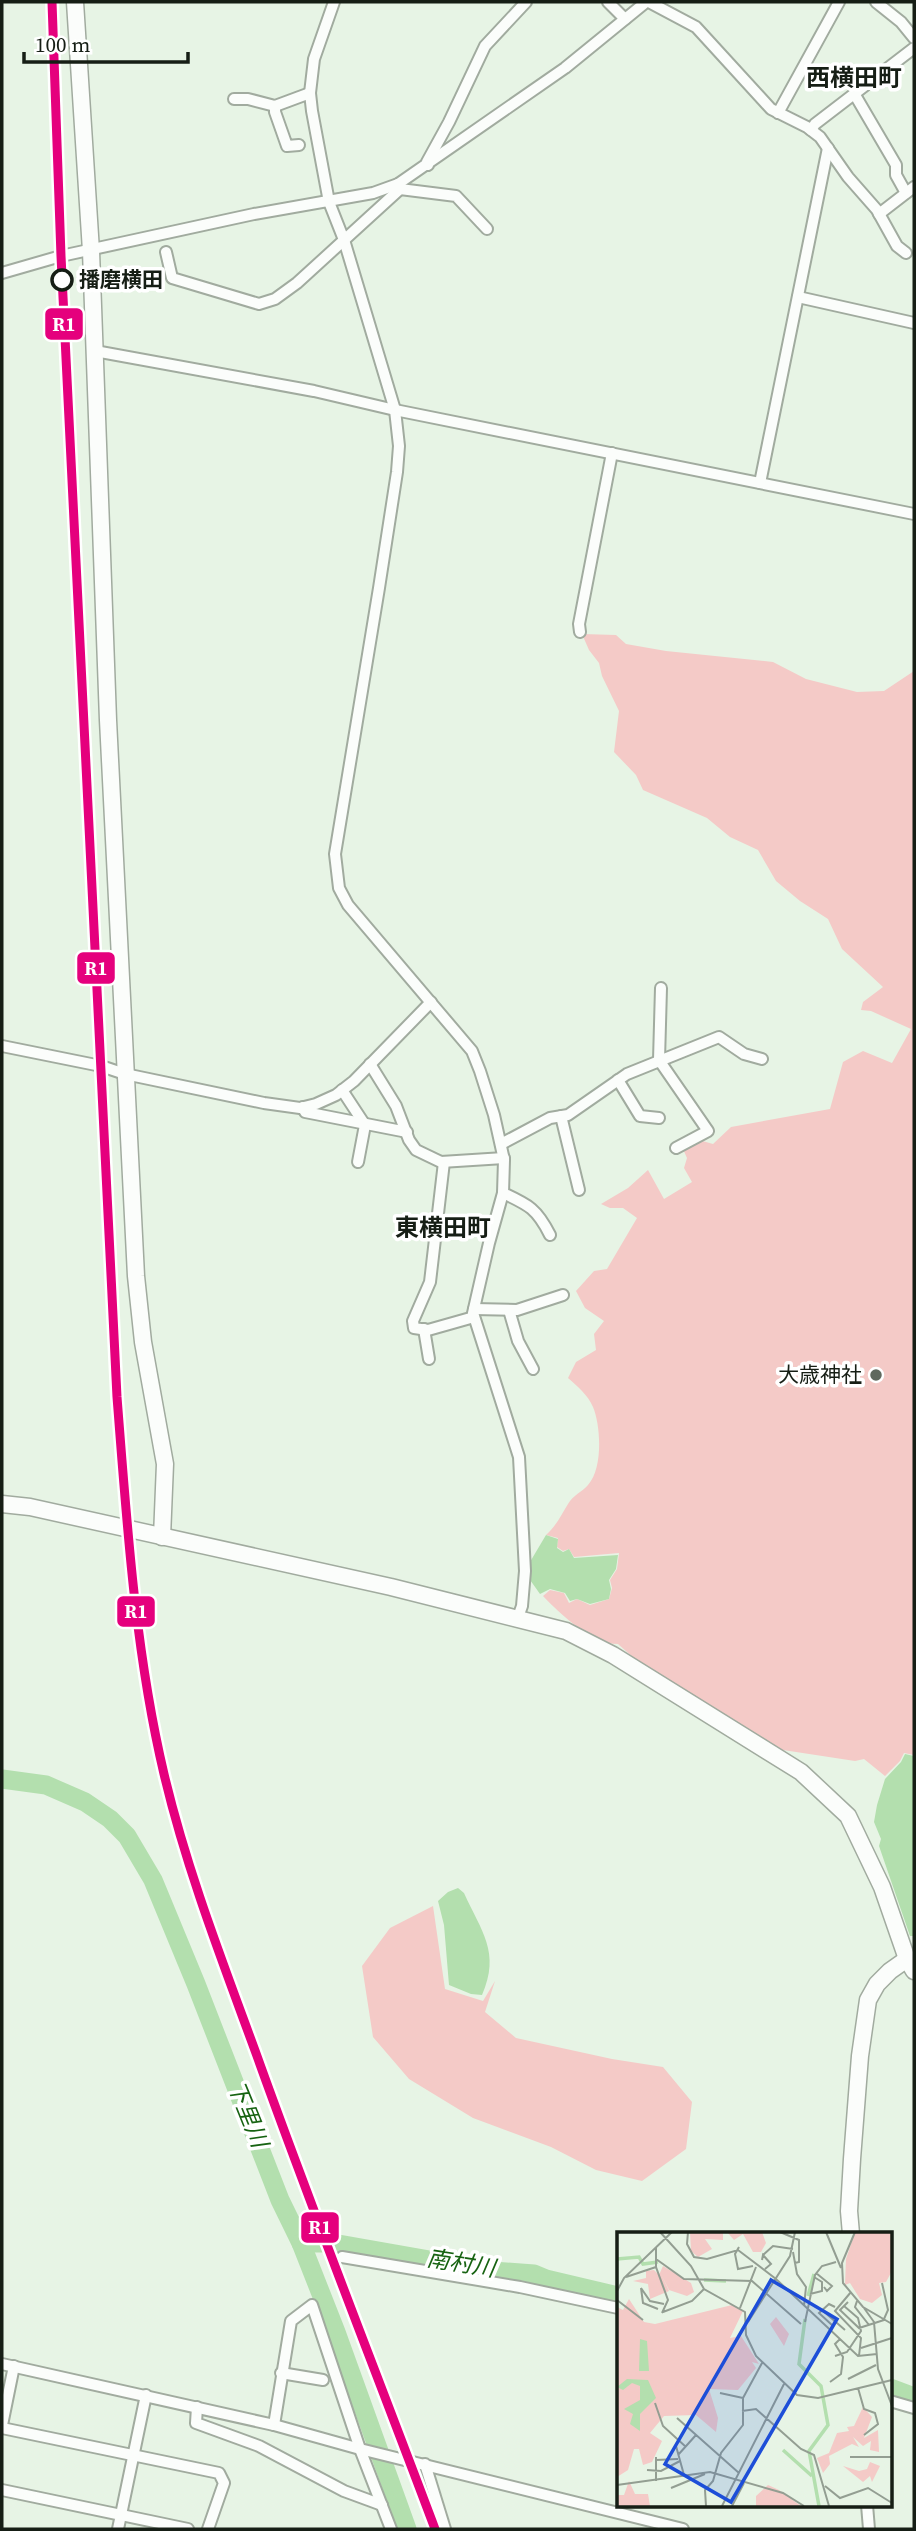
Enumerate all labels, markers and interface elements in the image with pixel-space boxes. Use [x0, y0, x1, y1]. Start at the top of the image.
scale bar [24, 21, 189, 65]
text: 100 m [35, 30, 90, 59]
district label: 西横田町 [806, 61, 902, 94]
place label: 播磨横田 [79, 265, 163, 294]
marker: 播磨横田 [51, 269, 73, 291]
line badge: R1 [44, 307, 84, 341]
text: R1 [52, 311, 76, 337]
line badge: R1 [76, 951, 116, 985]
text: R1 [84, 955, 108, 981]
district label: 東横田町 [395, 1211, 491, 1244]
place label: 大歳神社 [778, 1360, 862, 1389]
marker: 大歳神社 [868, 1367, 884, 1383]
line badge: R1 [116, 1595, 156, 1628]
text: R1 [124, 1598, 148, 1624]
water label: 下里川 [220, 2076, 277, 2155]
line badge: R1 [300, 2211, 340, 2244]
text: R1 [308, 2214, 332, 2240]
inset map [617, 2232, 892, 2506]
water label: 南村川 [424, 2242, 501, 2285]

